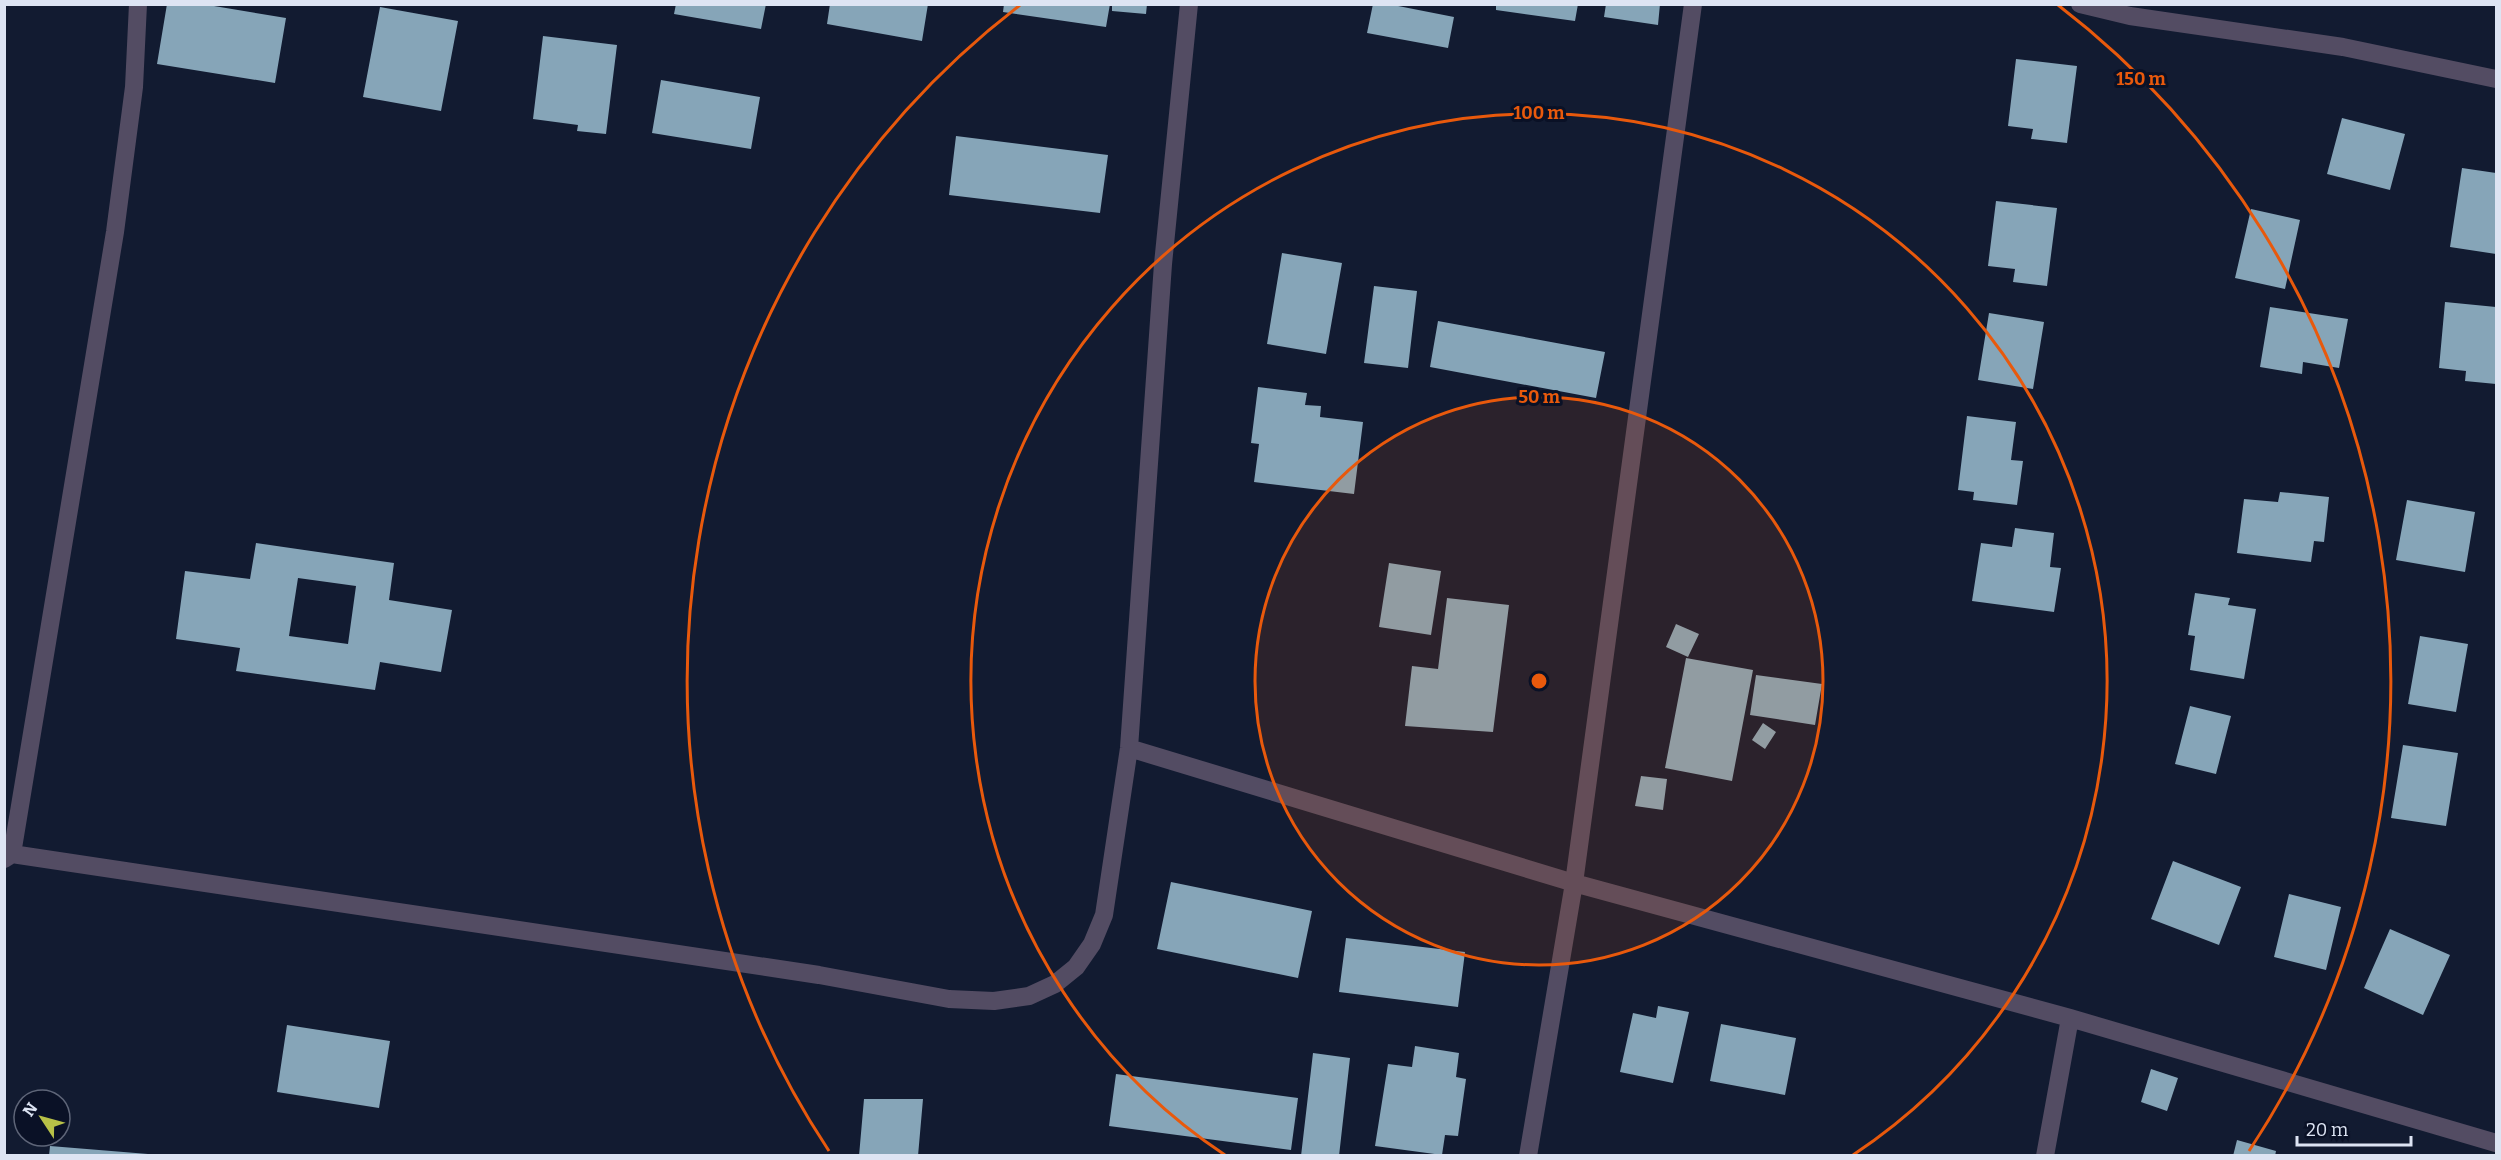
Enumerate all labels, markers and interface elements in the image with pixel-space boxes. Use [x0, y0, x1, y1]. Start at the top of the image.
text: 150 m [2116, 68, 2166, 90]
text: 100 m [1513, 102, 1565, 124]
text: 50 m [1518, 386, 1560, 408]
centre of rings [1529, 671, 1549, 691]
north arrow [12, 1088, 72, 1148]
text: N [19, 1099, 42, 1120]
scale bar [2297, 1109, 2411, 1147]
text: 20 m [2306, 1119, 2348, 1141]

